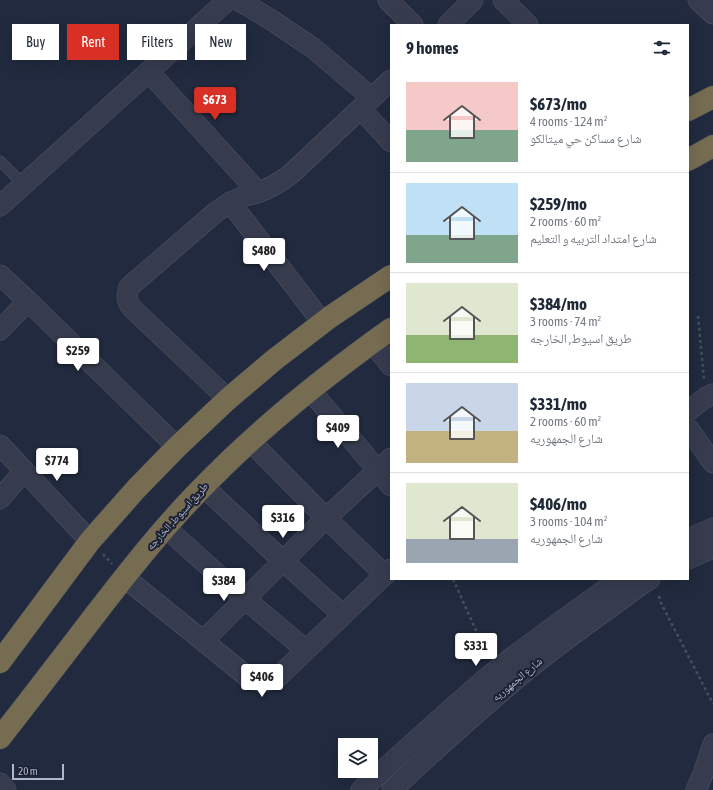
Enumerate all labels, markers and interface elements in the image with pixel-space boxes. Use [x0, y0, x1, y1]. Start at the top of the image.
chip: Buy [12, 24, 59, 60]
chip: Rent [67, 24, 119, 60]
chip: Filters [127, 24, 187, 60]
chip: New [195, 24, 246, 60]
icon: filters [651, 37, 673, 59]
text: 9 homes [406, 38, 459, 58]
pin: $673 [191, 87, 239, 121]
text: $673 [203, 92, 227, 107]
text: $673/mo [530, 94, 587, 114]
icon: home [438, 98, 486, 146]
text: 4 rooms · 124 m² [530, 114, 607, 129]
text: شارع مساكن حي ميتالكو [530, 131, 641, 146]
text: $259/mo [530, 194, 587, 214]
icon: home [438, 199, 486, 247]
text: 2 rooms · 60 m² [530, 214, 601, 229]
text: شارع امتداد التربيه و التعليم [530, 231, 657, 246]
pin: $480 [240, 238, 288, 272]
text: $480 [252, 243, 276, 258]
text: $384/mo [530, 294, 587, 314]
icon: home [438, 299, 486, 347]
text: 3 rooms · 74 m² [530, 314, 601, 329]
text: طريق اسيوط, الخارجه [530, 331, 632, 346]
pin: $259 [54, 338, 102, 372]
text: $259 [66, 343, 90, 358]
text: $331/mo [530, 394, 587, 414]
icon: home [438, 399, 486, 447]
text: 2 rooms · 60 m² [530, 414, 601, 429]
pin: $409 [314, 415, 362, 449]
text: $409 [326, 420, 350, 435]
text: شارع الجمهوريه [530, 431, 603, 446]
pin: $774 [33, 448, 81, 482]
text: $774 [45, 453, 69, 468]
street label: طريق اسيوط, الخارجه [144, 480, 211, 553]
text: $406/mo [530, 494, 587, 514]
icon: home [438, 499, 486, 547]
pin: $316 [259, 505, 307, 539]
text: $316 [271, 510, 295, 525]
text: 3 rooms · 104 m² [530, 514, 607, 529]
text: شارع الجمهوريه [530, 531, 603, 546]
pin: $384 [200, 568, 248, 602]
text: $384 [212, 573, 236, 588]
pin: $331 [452, 633, 500, 667]
text: $331 [464, 638, 488, 653]
street label: شارع الجمهوريه [490, 655, 545, 704]
pin: $406 [238, 664, 286, 698]
text: $406 [250, 669, 274, 684]
map controls [338, 738, 378, 778]
button: layers [338, 738, 378, 778]
scale bar [12, 762, 64, 781]
text: 20 m [18, 765, 38, 777]

